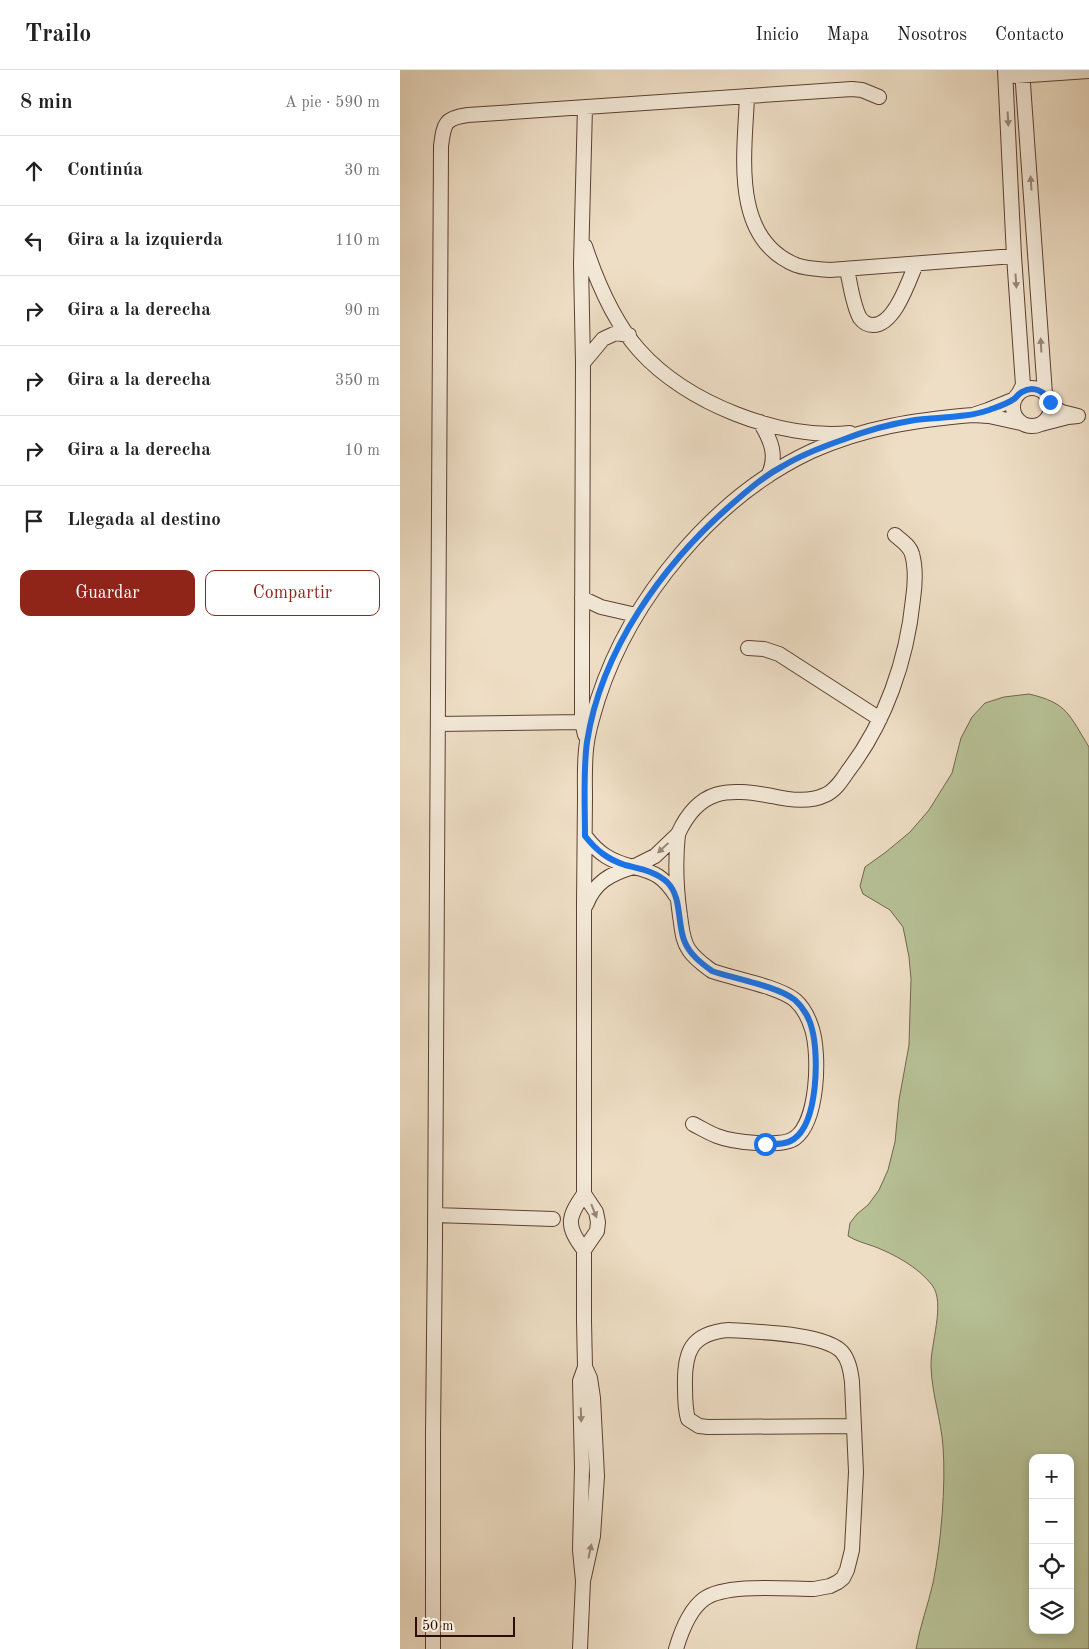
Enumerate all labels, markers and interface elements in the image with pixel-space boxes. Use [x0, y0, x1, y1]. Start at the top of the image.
text: Trailo [25, 23, 91, 47]
text: Inicio [756, 26, 799, 44]
text: Mapa [827, 26, 869, 44]
text: Nosotros [897, 26, 967, 44]
text: Contacto [995, 26, 1064, 44]
text: 8 min [20, 92, 73, 113]
text: A pie · 590 m [285, 95, 380, 111]
one-way arrow [1004, 111, 1012, 127]
icon: ahead [20, 157, 48, 185]
text: Continúa [67, 161, 143, 180]
text: 30 m [344, 163, 380, 179]
one-way arrow [1026, 175, 1034, 191]
icon: left [20, 227, 48, 255]
text: Gira a la izquierda [67, 231, 223, 250]
text: 110 m [335, 233, 380, 249]
one-way arrow [1012, 273, 1020, 289]
icon: right [20, 297, 48, 325]
text: Gira a la derecha [67, 301, 211, 320]
text: 90 m [344, 303, 380, 319]
one-way arrow [1036, 337, 1044, 353]
icon: right [20, 367, 48, 395]
text: Gira a la derecha [67, 371, 211, 390]
text: 350 m [335, 373, 380, 389]
route end [1039, 391, 1062, 414]
icon: right [20, 437, 48, 465]
text: Gira a la derecha [67, 441, 211, 460]
text: 10 m [344, 443, 380, 459]
icon: arrive [20, 507, 48, 535]
text: Llegada al destino [67, 511, 221, 530]
button: Guardar [20, 570, 195, 616]
button: Compartir [205, 570, 380, 616]
one-way arrow [656, 843, 669, 854]
route start [754, 1133, 777, 1156]
one-way arrow [590, 1204, 598, 1219]
one-way arrow [577, 1407, 585, 1423]
map controls [1029, 1454, 1074, 1634]
button: + [1029, 1454, 1074, 1499]
button: − [1029, 1499, 1074, 1544]
one-way arrow [586, 1543, 594, 1558]
button: locate [1029, 1544, 1074, 1589]
button: layers [1029, 1589, 1074, 1634]
scale bar [415, 1614, 515, 1637]
text: 50 m [422, 1619, 453, 1633]

